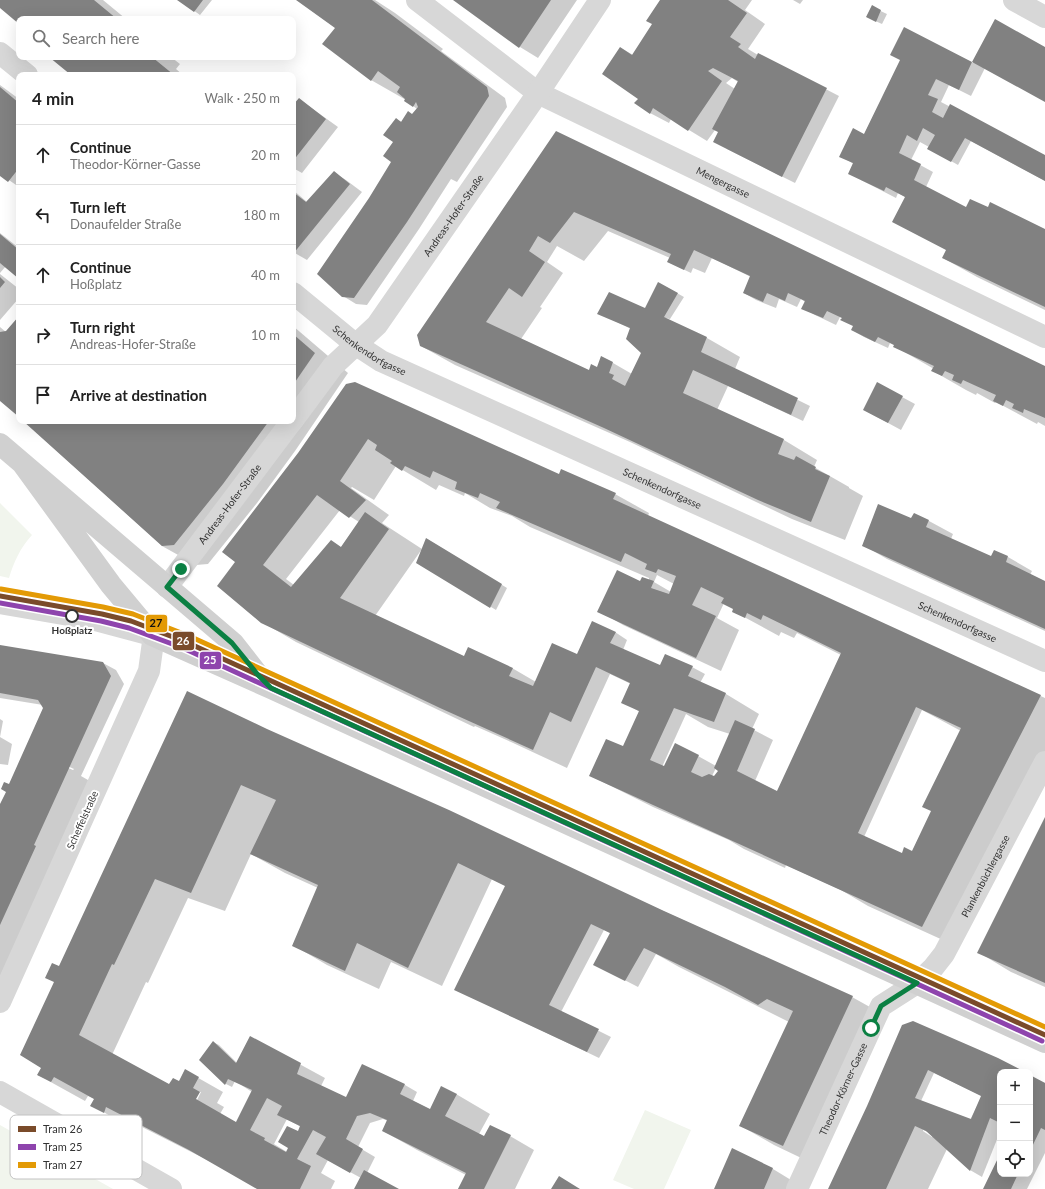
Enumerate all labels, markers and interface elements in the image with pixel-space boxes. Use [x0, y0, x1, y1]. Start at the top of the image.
search box [16, 16, 296, 60]
icon: search [30, 27, 52, 49]
text: Search here [62, 29, 139, 47]
text: 4 min [32, 88, 74, 109]
text: Walk · 250 m [204, 90, 280, 106]
text: Continue [70, 138, 131, 156]
icon: ahead [32, 144, 54, 166]
text: 20 m [251, 147, 280, 163]
text: Theodor-Körner-Gasse [70, 156, 201, 172]
street label: Mengergasse [694, 164, 752, 200]
street label: Andreas-Hofer-Straße [421, 172, 486, 258]
text: Turn left [70, 198, 126, 216]
icon: left [32, 204, 54, 226]
text: 180 m [243, 207, 280, 223]
text: Donaufelder Straße [70, 216, 181, 232]
text: Continue [70, 258, 131, 276]
icon: ahead [32, 264, 54, 286]
text: 40 m [251, 267, 280, 283]
text: Hoßplatz [70, 276, 122, 292]
text: Turn right [70, 318, 135, 336]
street label: Schenkendorfgasse [331, 322, 408, 378]
icon: right [32, 324, 54, 346]
text: 10 m [251, 327, 280, 343]
text: Andreas-Hofer-Straße [70, 336, 196, 352]
icon: arrive [32, 384, 54, 406]
text: Arrive at destination [70, 386, 207, 404]
street label: Andreas-Hofer-Straße [196, 462, 264, 546]
street label: Schenkendorfgasse [621, 465, 703, 511]
route end [172, 560, 190, 578]
street label: Schenkendorfgasse [916, 599, 999, 644]
marker: Hoßplatz [65, 609, 79, 623]
line badge: 27 [145, 614, 168, 633]
text: 27 [150, 616, 162, 629]
place label: Hoßplatz [52, 624, 93, 636]
line badge: 26 [172, 631, 195, 651]
text: 26 [177, 634, 190, 647]
line badge: 25 [199, 651, 222, 670]
text: 25 [204, 653, 216, 666]
street label: Scheffelstraße [64, 789, 100, 851]
street label: Plankenbüchlergasse [958, 833, 1012, 919]
route start [862, 1019, 880, 1037]
street label: Theodor-Körner-Gasse [816, 1041, 869, 1137]
map controls [997, 1069, 1033, 1177]
button: + [997, 1069, 1033, 1105]
button: − [997, 1105, 1033, 1141]
legend [10, 1115, 142, 1179]
text: Tram 26 [43, 1122, 82, 1135]
text: Tram 25 [43, 1140, 82, 1153]
button: locate [997, 1141, 1033, 1177]
text: Tram 27 [43, 1158, 82, 1171]

